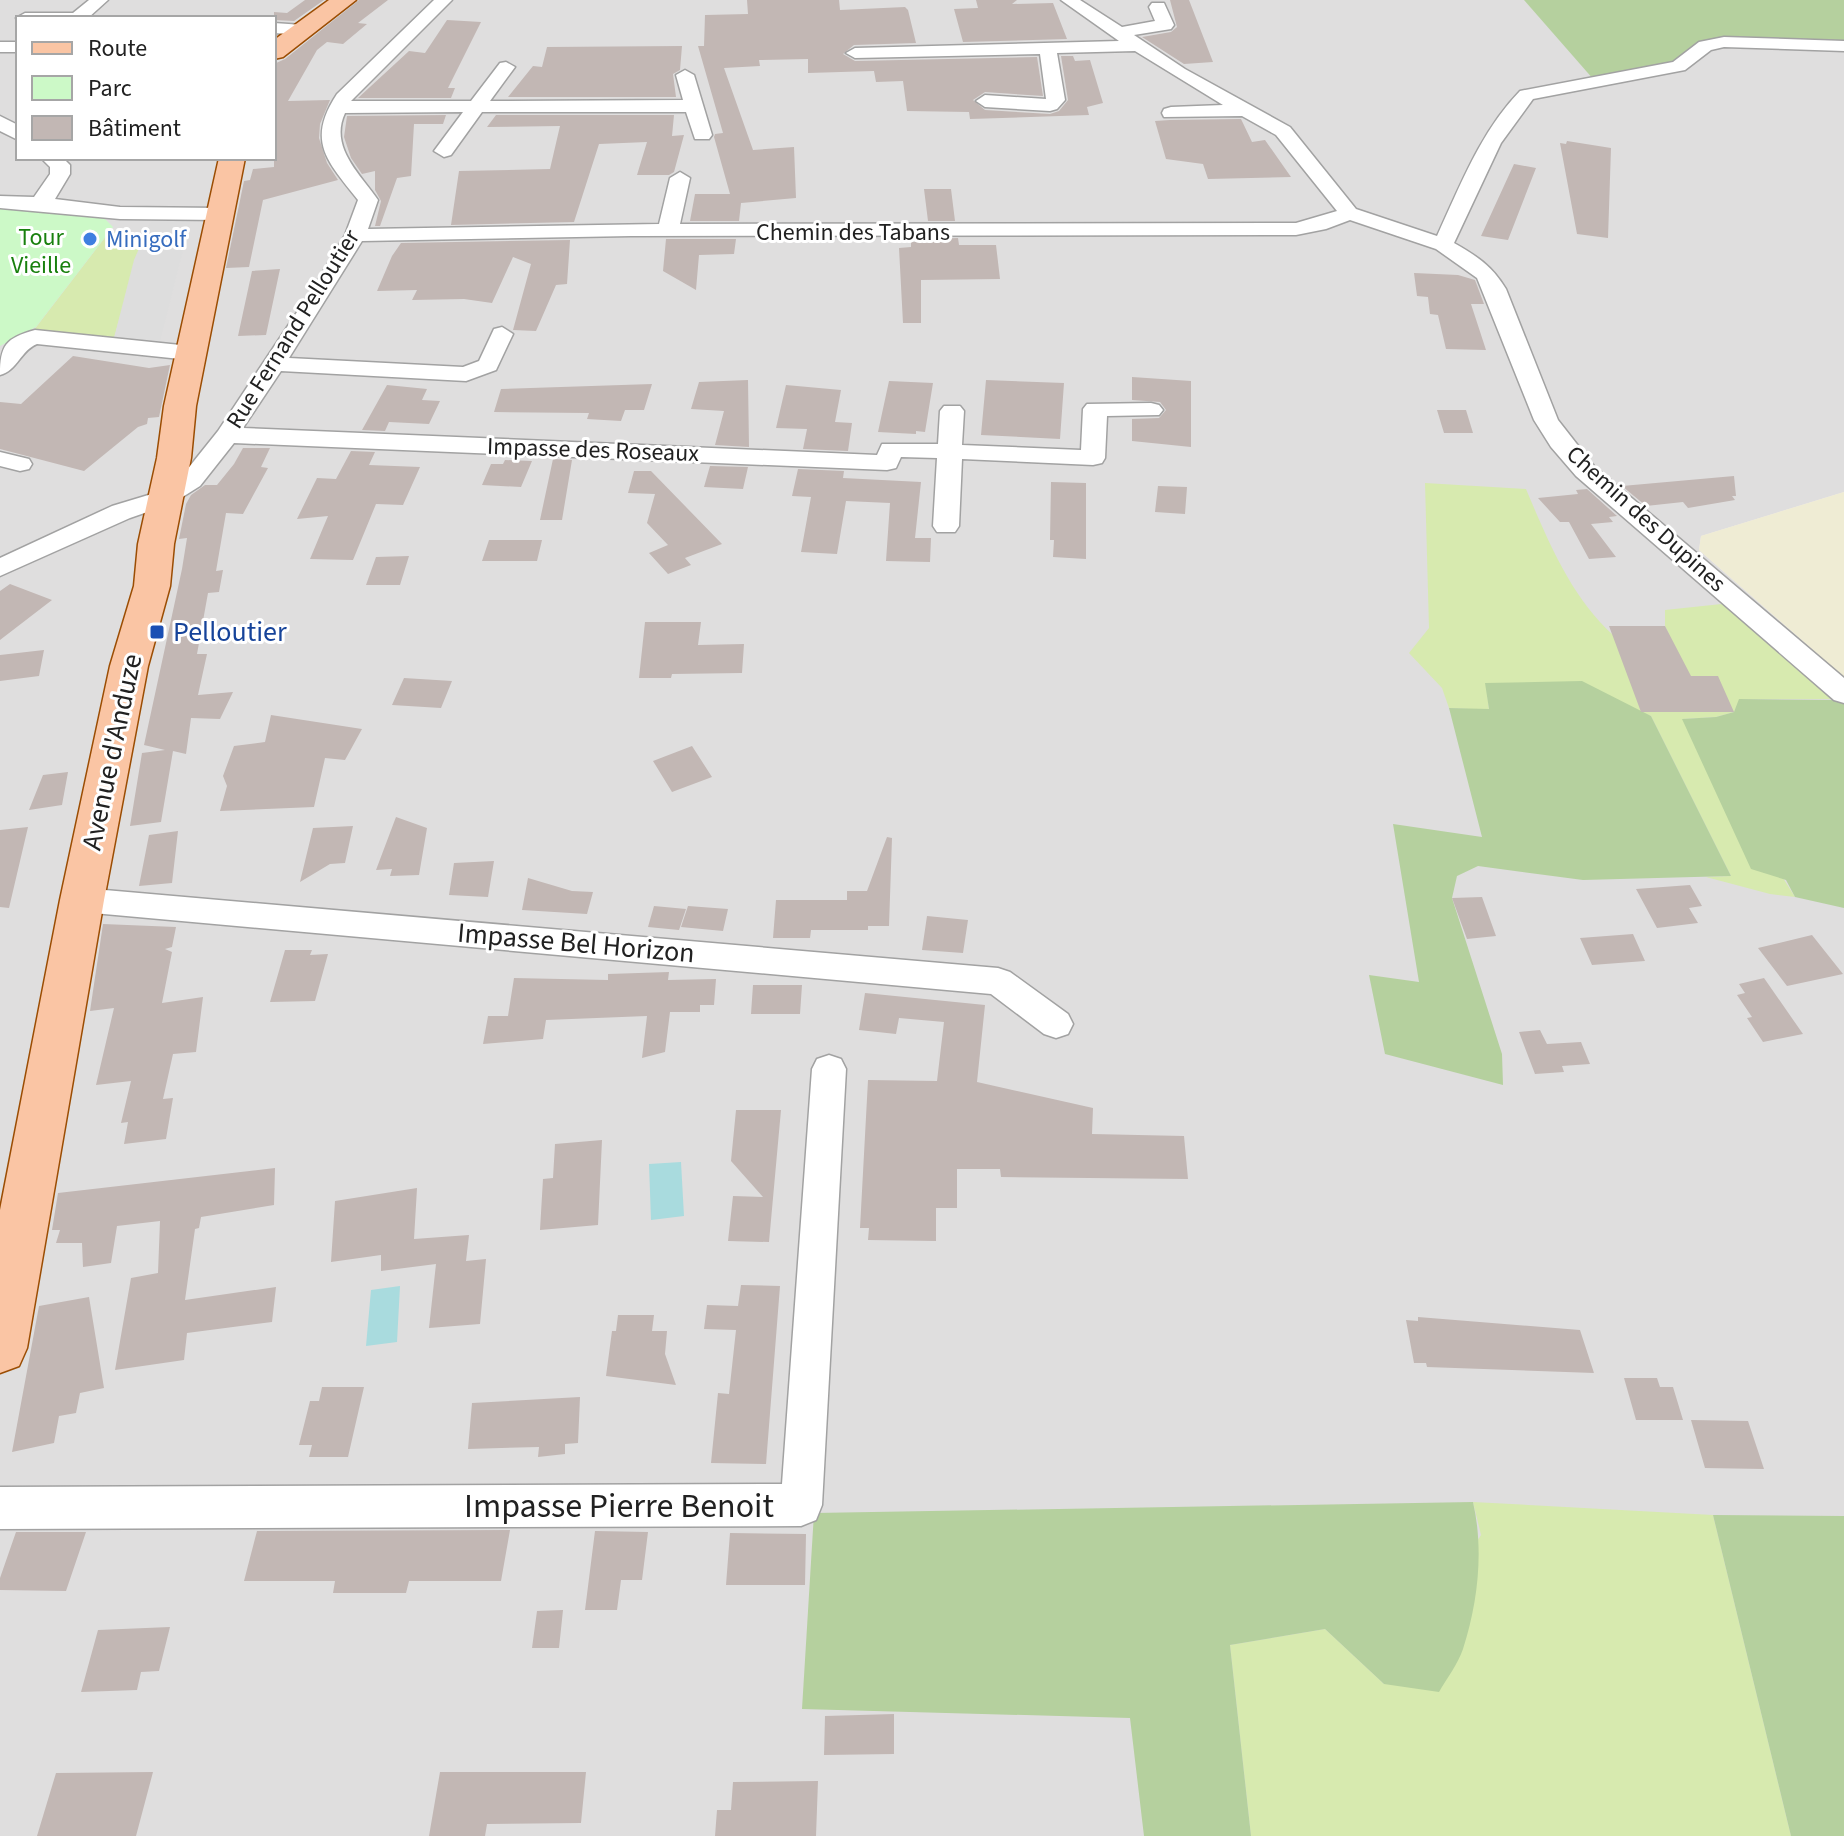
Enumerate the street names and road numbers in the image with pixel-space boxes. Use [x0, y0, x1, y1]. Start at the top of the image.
street label: Chemin des Tabans [756, 215, 950, 250]
street label: Rue Fernand Pelloutier [217, 222, 369, 435]
street label: Impasse des Roseaux [486, 429, 700, 471]
street label: Chemin des Dupines [1558, 438, 1734, 600]
street label: Avenue d'Anduze [72, 650, 152, 854]
street label: Impasse Bel Horizon [456, 913, 696, 973]
street label: Impasse Pierre Benoit [464, 1482, 774, 1531]

